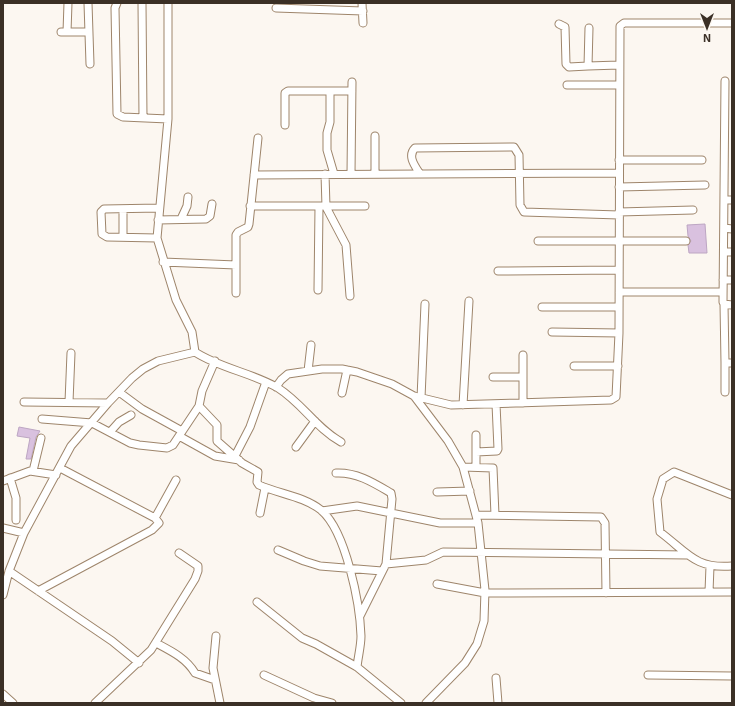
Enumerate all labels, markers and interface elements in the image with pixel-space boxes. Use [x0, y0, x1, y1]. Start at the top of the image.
north arrow [687, 8, 727, 48]
text: N [703, 32, 711, 45]

